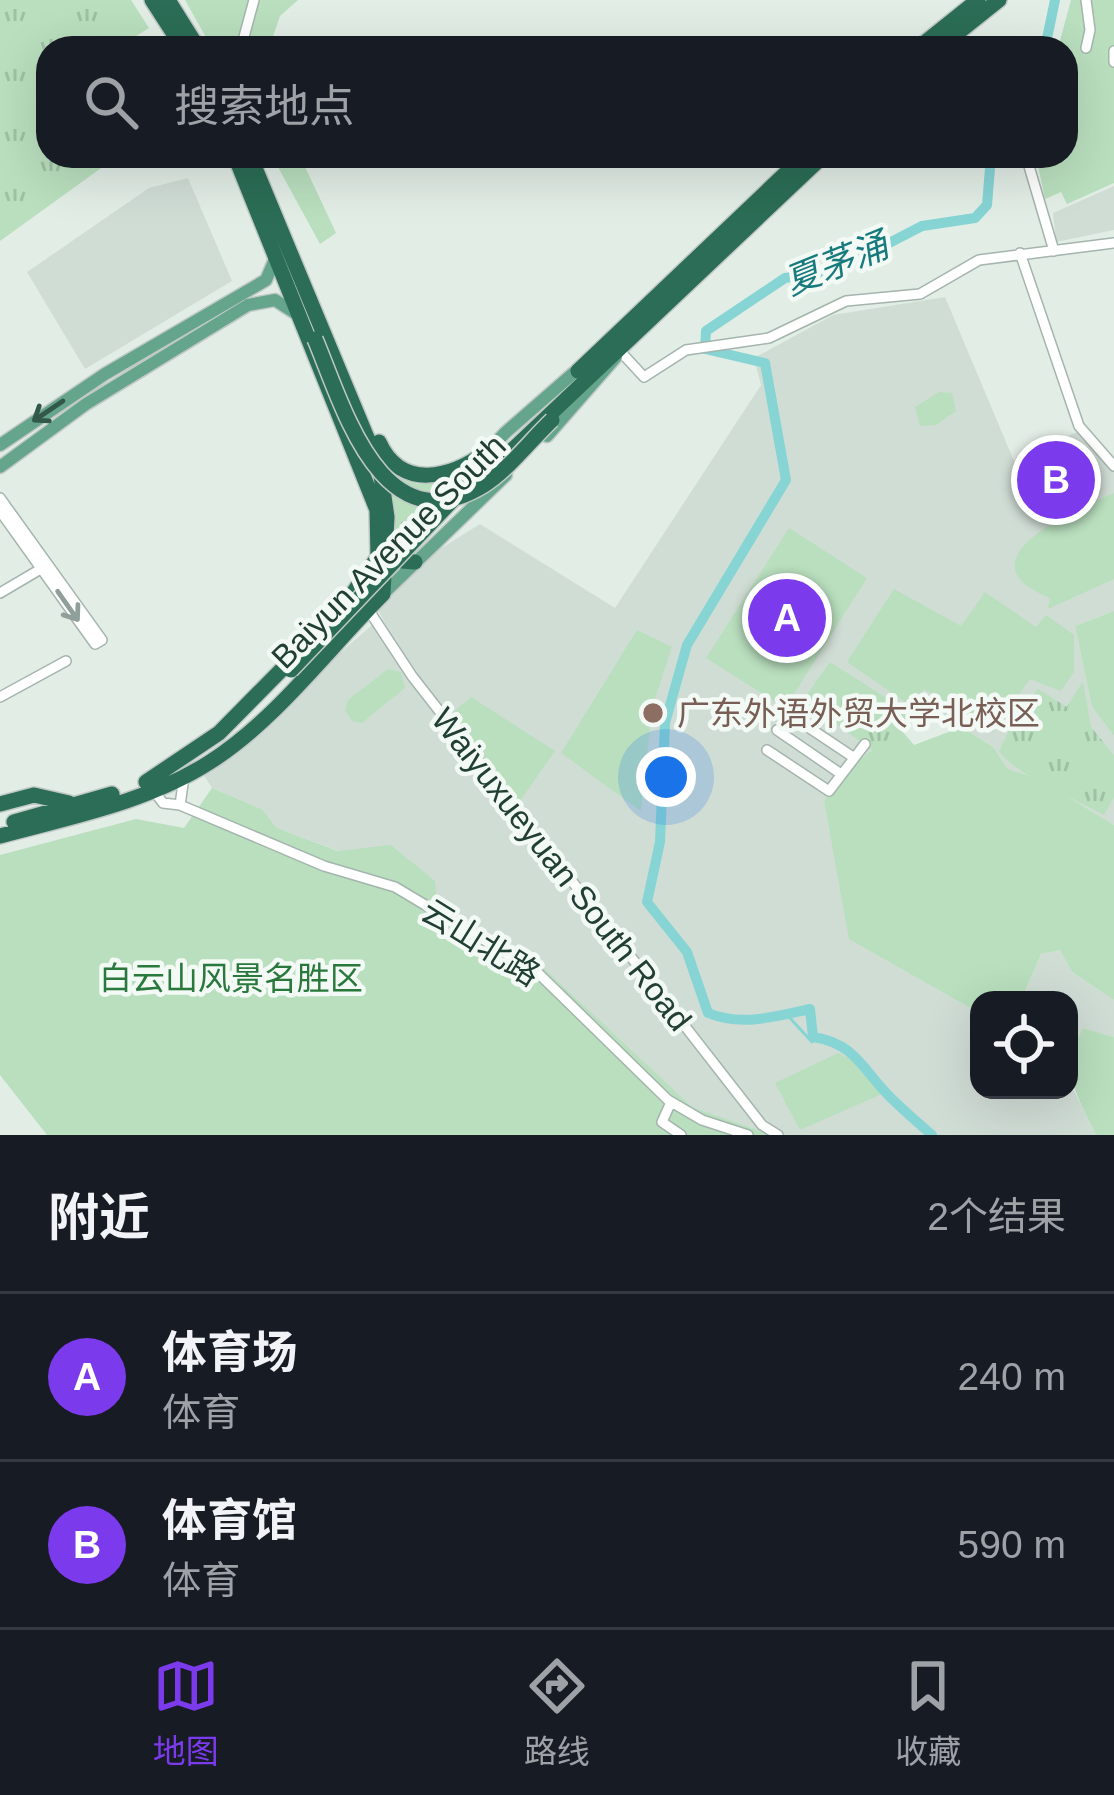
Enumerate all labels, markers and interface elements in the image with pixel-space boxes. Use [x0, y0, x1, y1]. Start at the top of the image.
search box [36, 36, 1078, 168]
icon: search [78, 69, 144, 135]
text: 搜索地点 [174, 81, 354, 132]
water label: 夏茅涌 [778, 223, 898, 303]
one-way arrow [32, 398, 66, 423]
street label: Baiyun Avenue South [264, 427, 513, 676]
pin: B [1017, 435, 1095, 525]
pin: A [748, 573, 826, 663]
one-way arrow [55, 589, 80, 622]
place label: 广东外语外贸大学北校区 [677, 695, 1040, 732]
marker: 广东外语外贸大学北校区 [640, 700, 666, 726]
street label: Waiyuxueyuan South Road [424, 701, 699, 1038]
your location [636, 747, 696, 807]
street label: 云山北路 [415, 892, 547, 993]
park label: 白云山风景名胜区 [99, 960, 363, 997]
map controls [970, 991, 1078, 1099]
button: locate [970, 991, 1078, 1099]
text: 附近 [48, 1189, 150, 1246]
text: 2个结果 [927, 1195, 1066, 1238]
text: 体育场 [162, 1327, 297, 1378]
text: A [73, 1355, 101, 1398]
text: 240 m [958, 1355, 1066, 1398]
text: 体育 [162, 1391, 240, 1434]
text: 体育馆 [162, 1495, 297, 1546]
text: B [73, 1523, 101, 1566]
text: 590 m [958, 1523, 1066, 1566]
text: 体育 [162, 1559, 240, 1602]
tab: 地图 [153, 1653, 219, 1773]
tab: 路线 [524, 1653, 590, 1773]
tab: 收藏 [895, 1653, 961, 1773]

